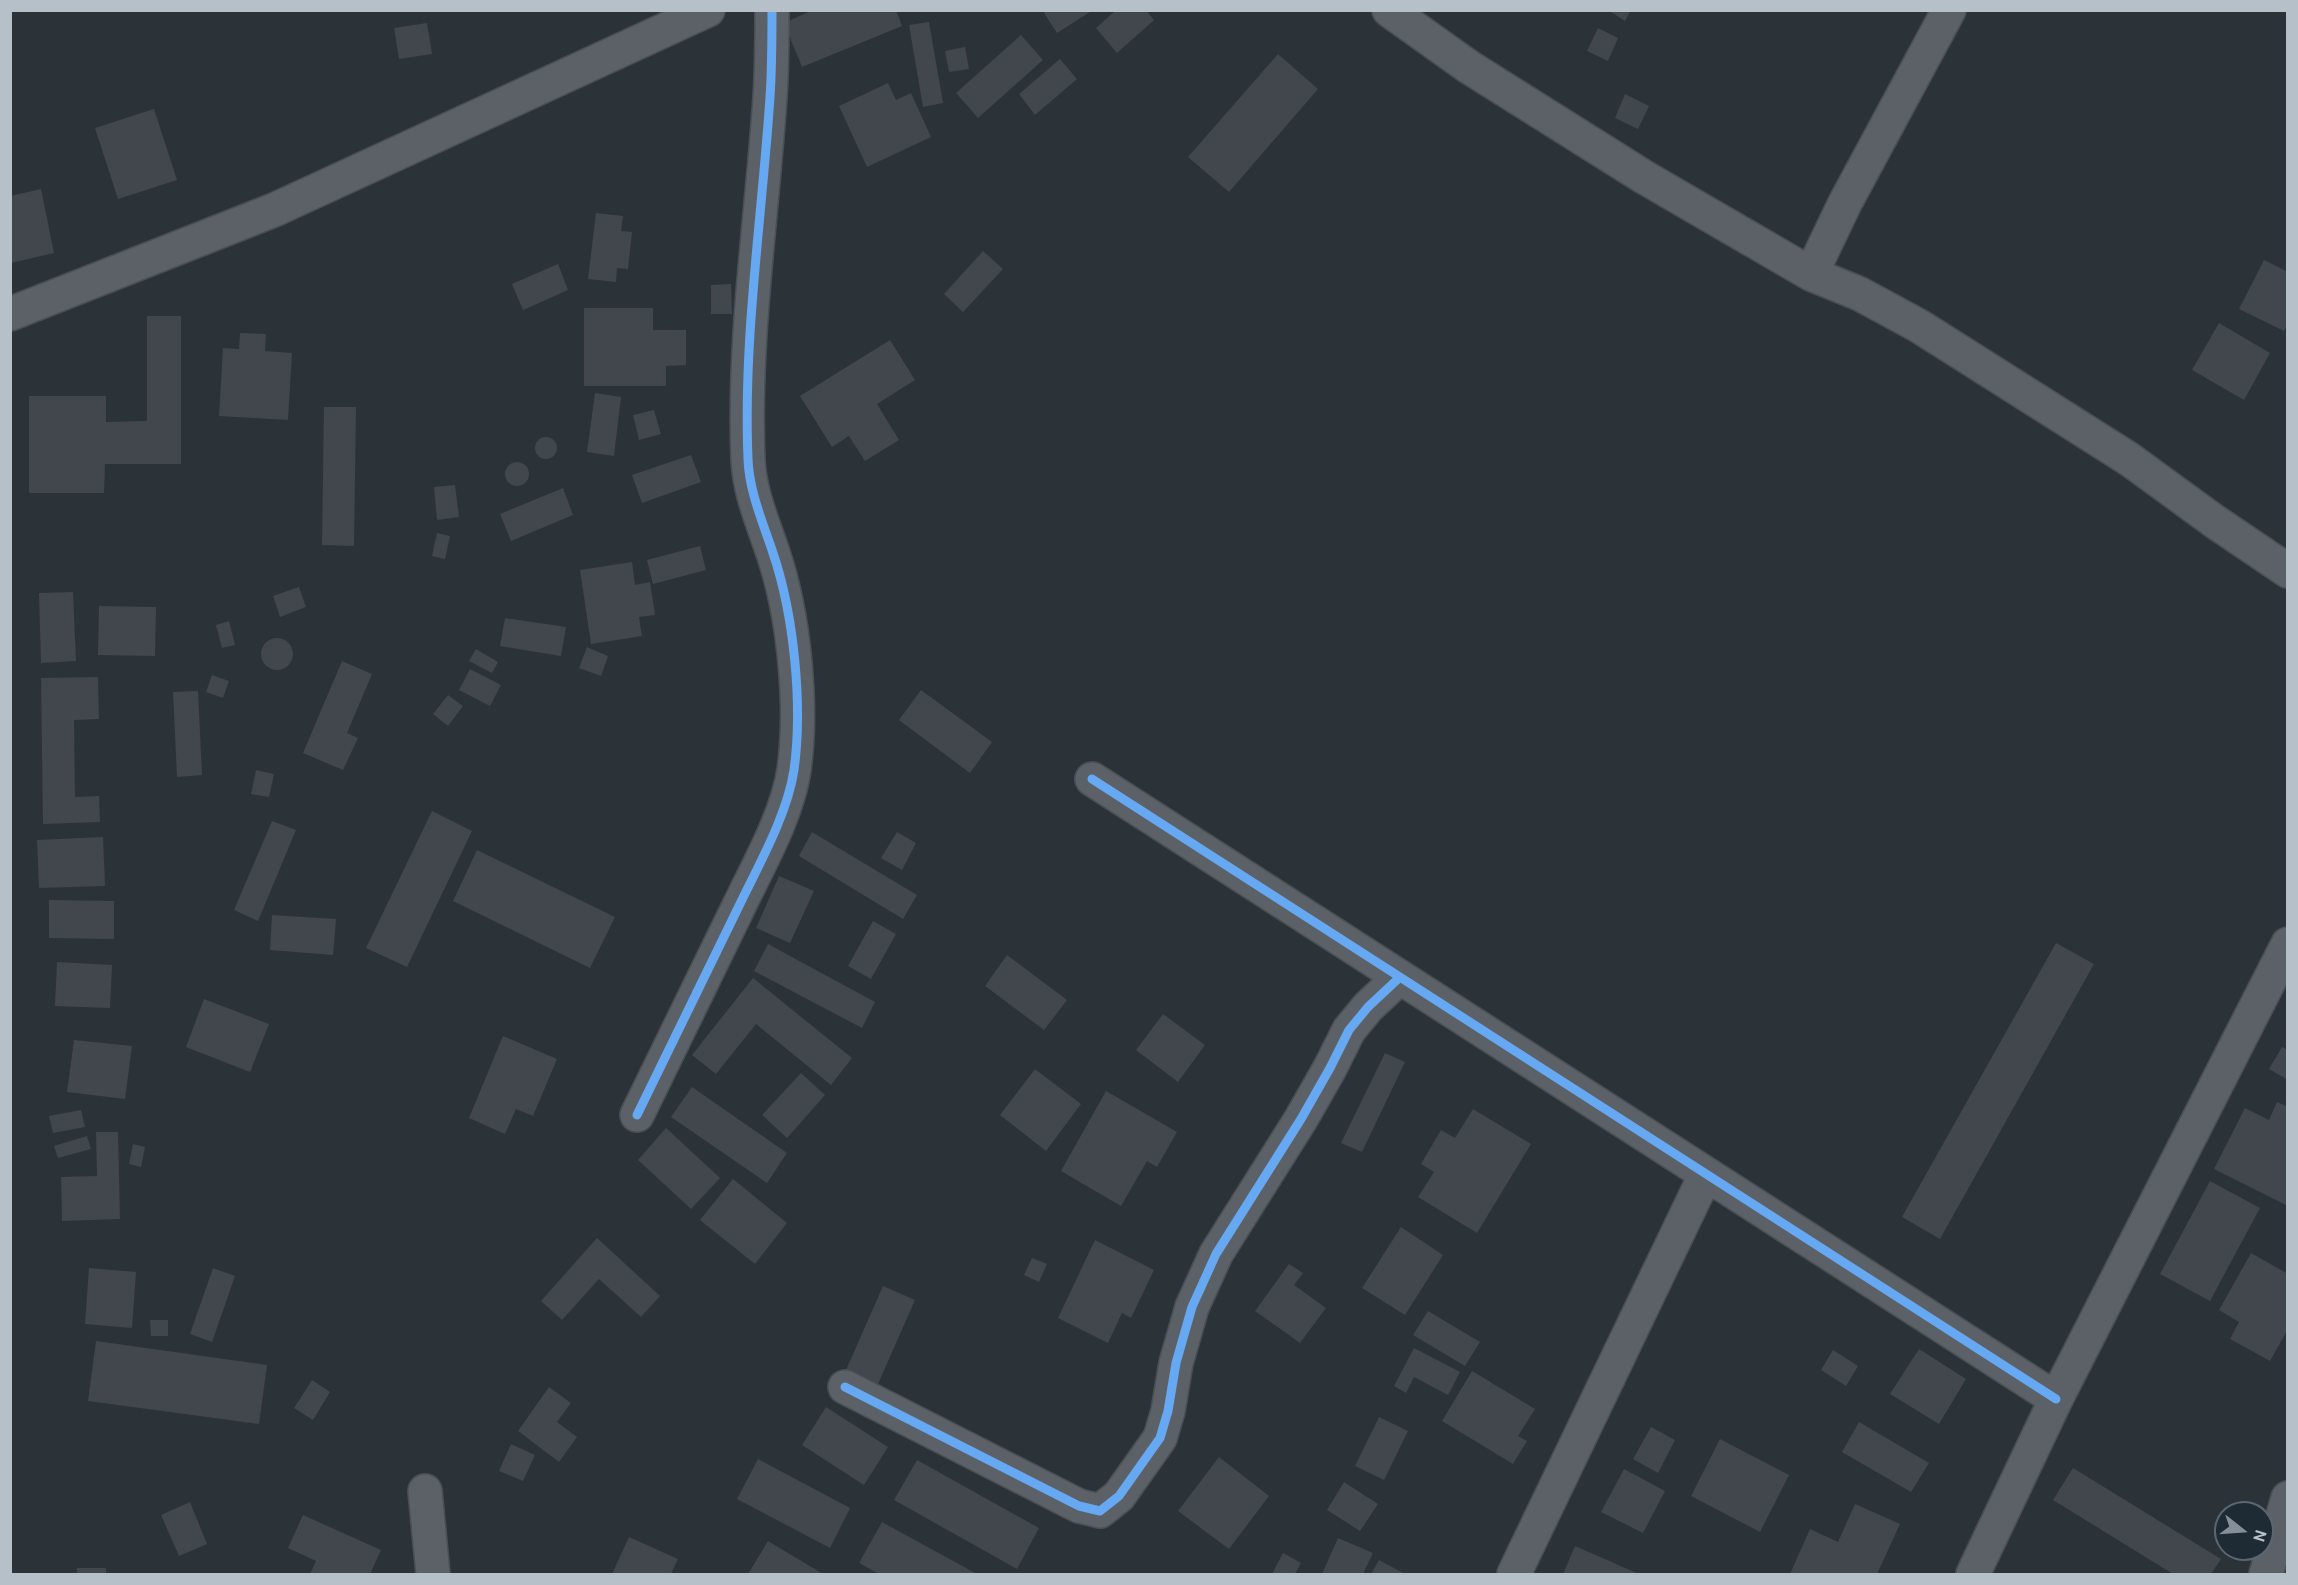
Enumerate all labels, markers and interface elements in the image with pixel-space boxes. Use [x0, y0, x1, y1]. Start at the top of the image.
north arrow [2214, 1501, 2274, 1561]
text: N [2249, 1528, 2271, 1544]

